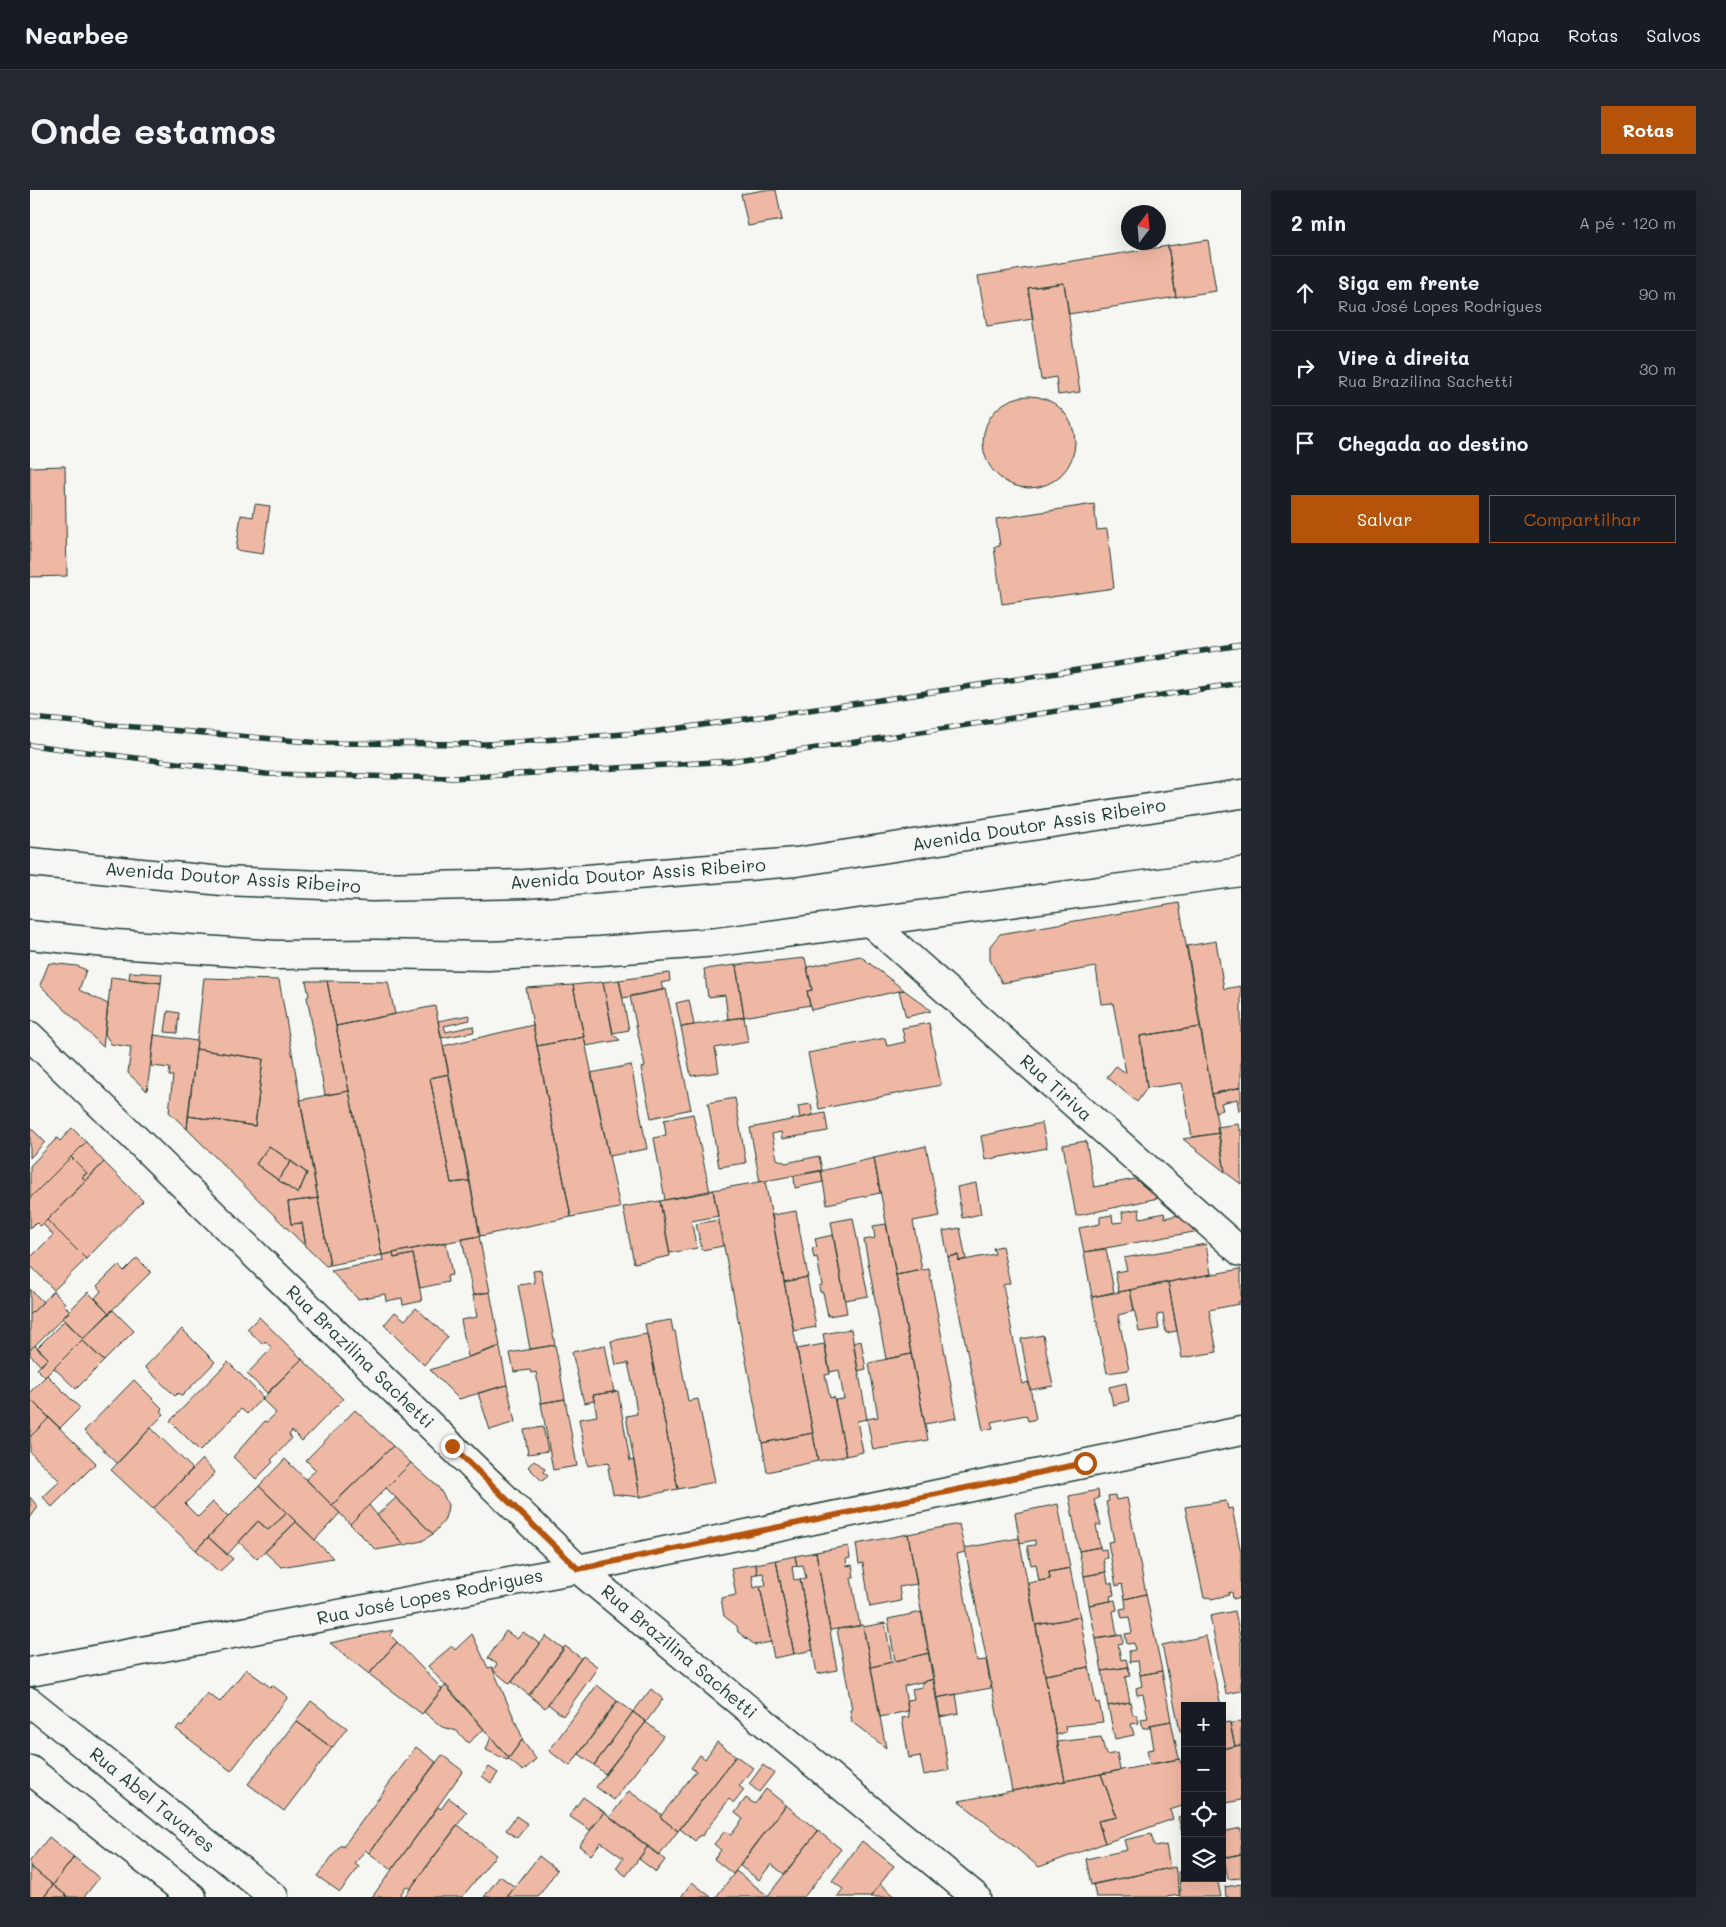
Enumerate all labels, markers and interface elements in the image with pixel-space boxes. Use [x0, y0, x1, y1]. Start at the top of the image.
text: Nearbee [25, 19, 129, 50]
text: Mapa [1492, 23, 1540, 47]
text: Rotas [1568, 23, 1618, 47]
text: Salvos [1646, 23, 1701, 47]
button: Rotas [1601, 106, 1696, 154]
text: Onde estamos [30, 107, 276, 153]
north arrow [1121, 205, 1166, 250]
text: 2 min [1291, 209, 1346, 236]
text: A pé · 120 m [1579, 212, 1676, 233]
text: Siga em frente [1338, 270, 1479, 295]
icon: ahead [1291, 279, 1319, 307]
text: 90 m [1639, 283, 1676, 304]
text: Rua José Lopes Rodrigues [1338, 295, 1542, 316]
text: Vire à direita [1338, 345, 1470, 370]
icon: right [1291, 354, 1319, 382]
text: 30 m [1639, 358, 1676, 379]
text: Rua Brazilina Sachetti [1338, 370, 1513, 391]
icon: arrive [1291, 429, 1319, 457]
text: Chegada ao destino [1338, 431, 1528, 456]
button: Salvar [1291, 495, 1479, 543]
button: Compartilhar [1489, 495, 1676, 543]
street label: Avenida Doutor Assis Ribeiro [910, 792, 1168, 856]
street label: Avenida Doutor Assis Ribeiro [509, 852, 767, 894]
street label: Avenida Doutor Assis Ribeiro [104, 856, 362, 898]
street label: Rua Tiriva [1016, 1049, 1098, 1126]
street label: Rua Brazilina Sachetti [282, 1279, 440, 1433]
route end [441, 1435, 464, 1458]
route start [1074, 1452, 1097, 1475]
street label: Rua José Lopes Rodrigues [315, 1562, 545, 1630]
street label: Rua Brazilina Sachetti [597, 1579, 763, 1724]
map controls [1181, 1702, 1226, 1882]
button: + [1181, 1702, 1226, 1747]
street label: Rua Abel Tavares [85, 1741, 220, 1857]
button: − [1181, 1747, 1226, 1792]
button: locate [1181, 1792, 1226, 1837]
button: layers [1181, 1837, 1226, 1882]

